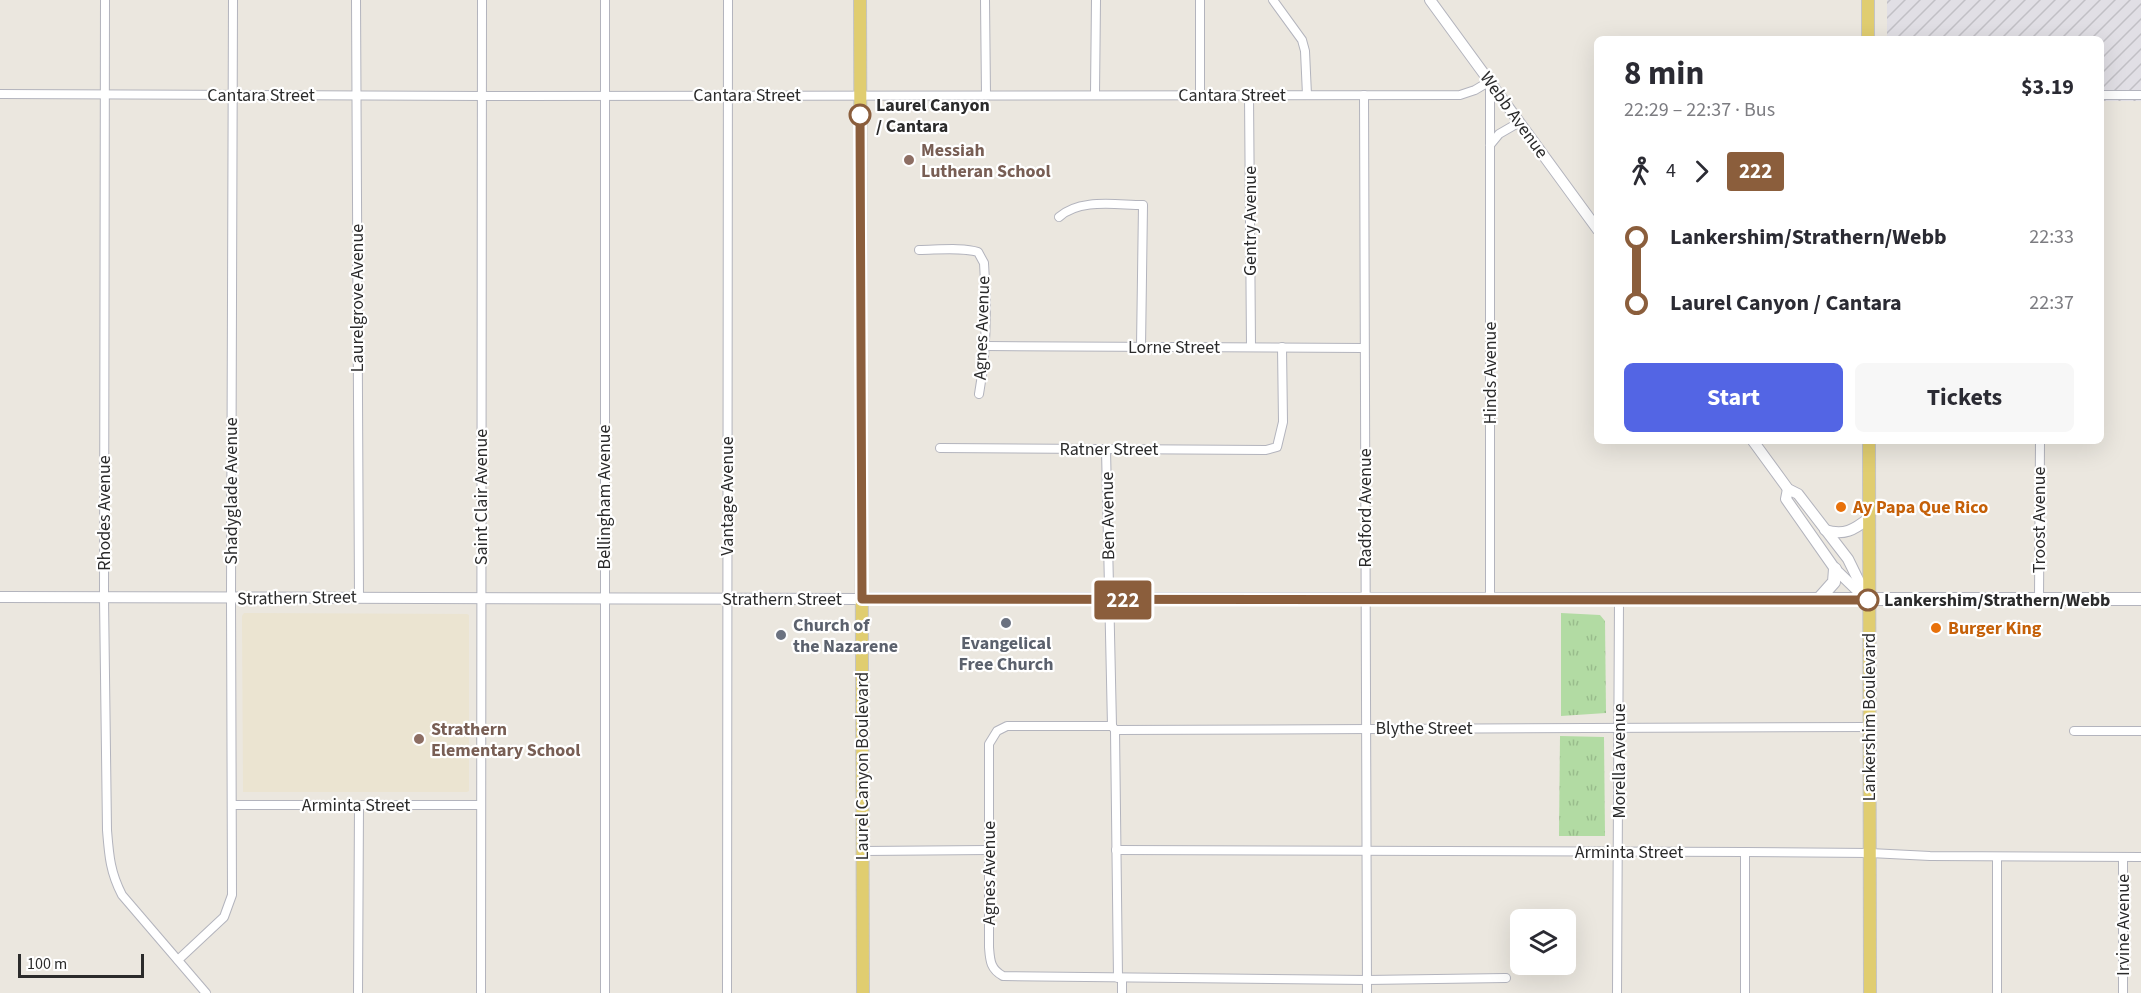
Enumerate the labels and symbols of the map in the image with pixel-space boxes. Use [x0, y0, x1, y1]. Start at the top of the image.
street label: Webb Avenue [1474, 66, 1554, 164]
street label: Cantara Street [207, 83, 315, 108]
street label: Cantara Street [693, 83, 801, 108]
street label: Cantara Street [1178, 83, 1286, 108]
place label: Laurel Canyon / Cantara [876, 93, 990, 139]
marker: Laurel Canyon / Cantara [849, 104, 871, 126]
place label: Messiah Lutheran School [921, 138, 1051, 184]
marker: Messiah Lutheran School [902, 153, 916, 167]
street label: Gentry Avenue [1238, 166, 1263, 276]
street label: Laurelgrove Avenue [345, 224, 370, 372]
street label: Agnes Avenue [968, 275, 996, 381]
street label: Hinds Avenue [1478, 322, 1503, 424]
street label: Lorne Street [1128, 335, 1220, 360]
street label: Shadyglade Avenue [219, 417, 244, 565]
street label: Bellingham Avenue [592, 424, 617, 569]
street label: Saint Clair Avenue [469, 429, 494, 565]
street label: Vantage Avenue [715, 436, 740, 556]
street label: Ratner Street [1060, 437, 1158, 462]
street label: Radford Avenue [1353, 448, 1378, 568]
street label: Rhodes Avenue [92, 455, 117, 571]
street label: Troost Avenue [2027, 467, 2052, 573]
street label: Ben Avenue [1095, 472, 1121, 560]
place label: Ay Papa Que Rico [1852, 495, 1988, 520]
marker: Ay Papa Que Rico [1834, 500, 1848, 514]
line badge: 222 [1088, 580, 1158, 620]
street label: Strathern Street [237, 584, 357, 612]
street label: Strathern Street [722, 587, 842, 612]
place label: Lankershim/Strathern/Webb [1884, 588, 2110, 613]
marker: Lankershim/Strathern/Webb [1857, 589, 1879, 611]
place label: Church of the Nazarene [793, 613, 898, 659]
marker: Evangelical Free Church [999, 616, 1013, 630]
place label: Burger King [1948, 616, 2042, 641]
marker: Burger King [1929, 621, 1943, 635]
marker: Church of the Nazarene [774, 628, 788, 642]
place label: Evangelical Free Church [959, 631, 1053, 677]
street label: Lankershim Boulevard [1857, 633, 1882, 801]
street label: Laurel Canyon Boulevard [850, 672, 875, 860]
street label: Morella Avenue [1607, 703, 1632, 819]
street label: Blythe Street [1375, 716, 1473, 741]
place label: Strathern Elementary School [431, 717, 581, 763]
marker: Strathern Elementary School [412, 732, 426, 746]
street label: Arminta Street [302, 793, 410, 818]
street label: Agnes Avenue [977, 821, 1002, 925]
street label: Arminta Street [1575, 840, 1683, 865]
street label: Irvine Avenue [2111, 874, 2136, 976]
scale bar [18, 951, 144, 978]

